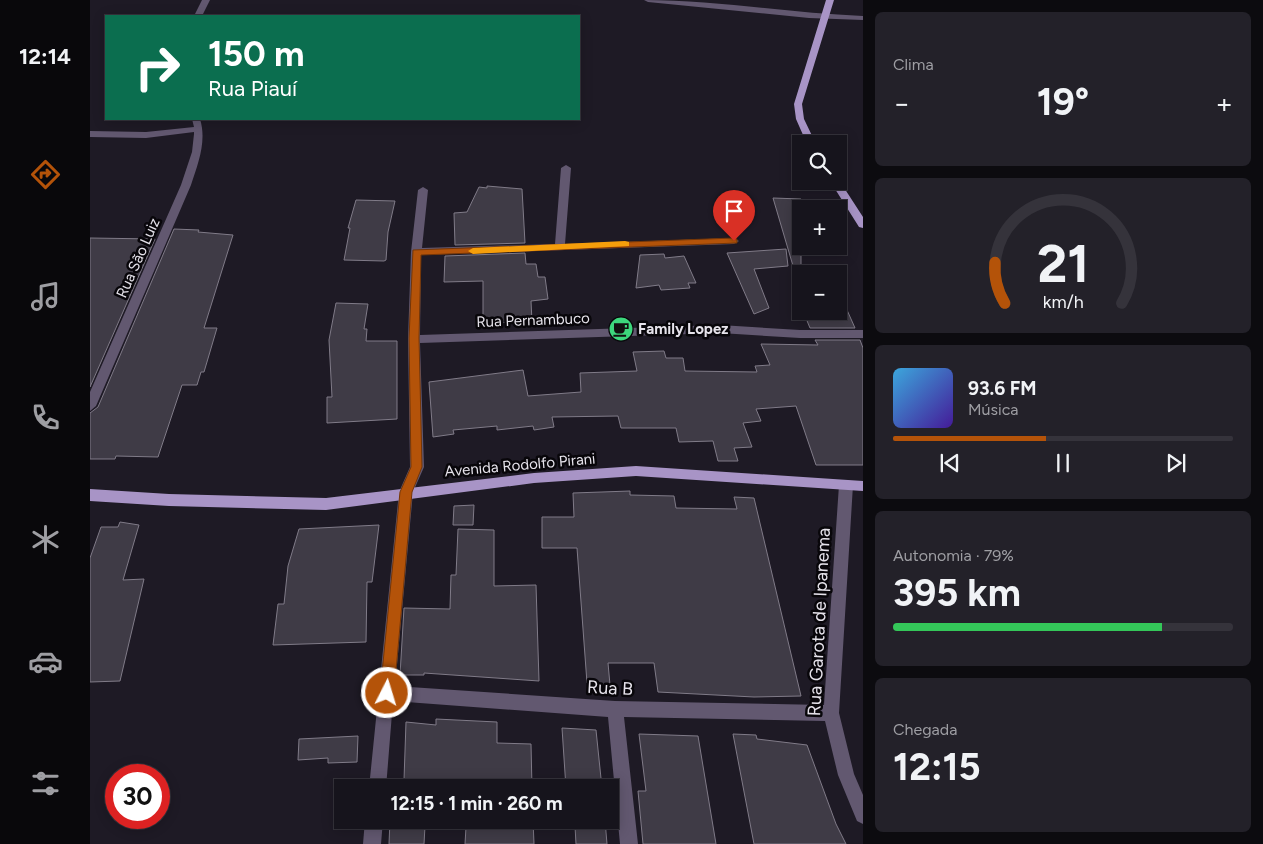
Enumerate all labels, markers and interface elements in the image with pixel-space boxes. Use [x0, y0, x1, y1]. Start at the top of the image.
text: 150 m [208, 33, 305, 75]
icon: right [125, 35, 190, 100]
text: 12:14 [19, 43, 71, 70]
text: Clima [893, 55, 934, 74]
text: Rua Piauí [208, 75, 297, 102]
text: 19° [1037, 79, 1089, 125]
text: − [893, 86, 910, 120]
text: + [1216, 86, 1233, 120]
map controls [792, 135, 847, 320]
button: search [792, 135, 847, 190]
icon: directions [28, 157, 63, 192]
pin [713, 190, 755, 241]
icon: arrive [720, 197, 748, 225]
button: + [792, 200, 847, 255]
street label: Rua São Luiz [112, 215, 164, 301]
text: 21 [1037, 233, 1089, 295]
button: − [792, 265, 847, 320]
icon: music [28, 279, 63, 314]
text: km/h [1043, 291, 1083, 312]
street label: Rua Pernambuco [476, 309, 590, 331]
cafe icon: Family Lopez [608, 316, 634, 342]
place label: Family Lopez [638, 320, 728, 338]
text: 93.6 FM [968, 377, 1037, 400]
icon: phone [28, 400, 63, 435]
text: Música [968, 400, 1018, 419]
street label: Avenida Rodolfo Pirani [444, 449, 596, 481]
icon: previous [936, 449, 964, 477]
icon: pause [1049, 449, 1077, 477]
icon: next [1162, 449, 1190, 477]
icon: climate [28, 522, 63, 557]
street label: Rua Garota de Ipanema [803, 527, 835, 717]
text: Autonomia · 79% [893, 546, 1014, 565]
text: 395 km [893, 570, 1021, 616]
icon: car [28, 644, 63, 679]
position arrow [360, 666, 412, 718]
street label: Rua B [586, 676, 634, 700]
text: Chegada [893, 720, 957, 739]
text: 12:15 [893, 744, 981, 790]
speed limit sign: 30 [105, 764, 170, 829]
icon: filters [28, 766, 63, 801]
text: 12:15 · 1 min · 260 m [390, 792, 563, 815]

